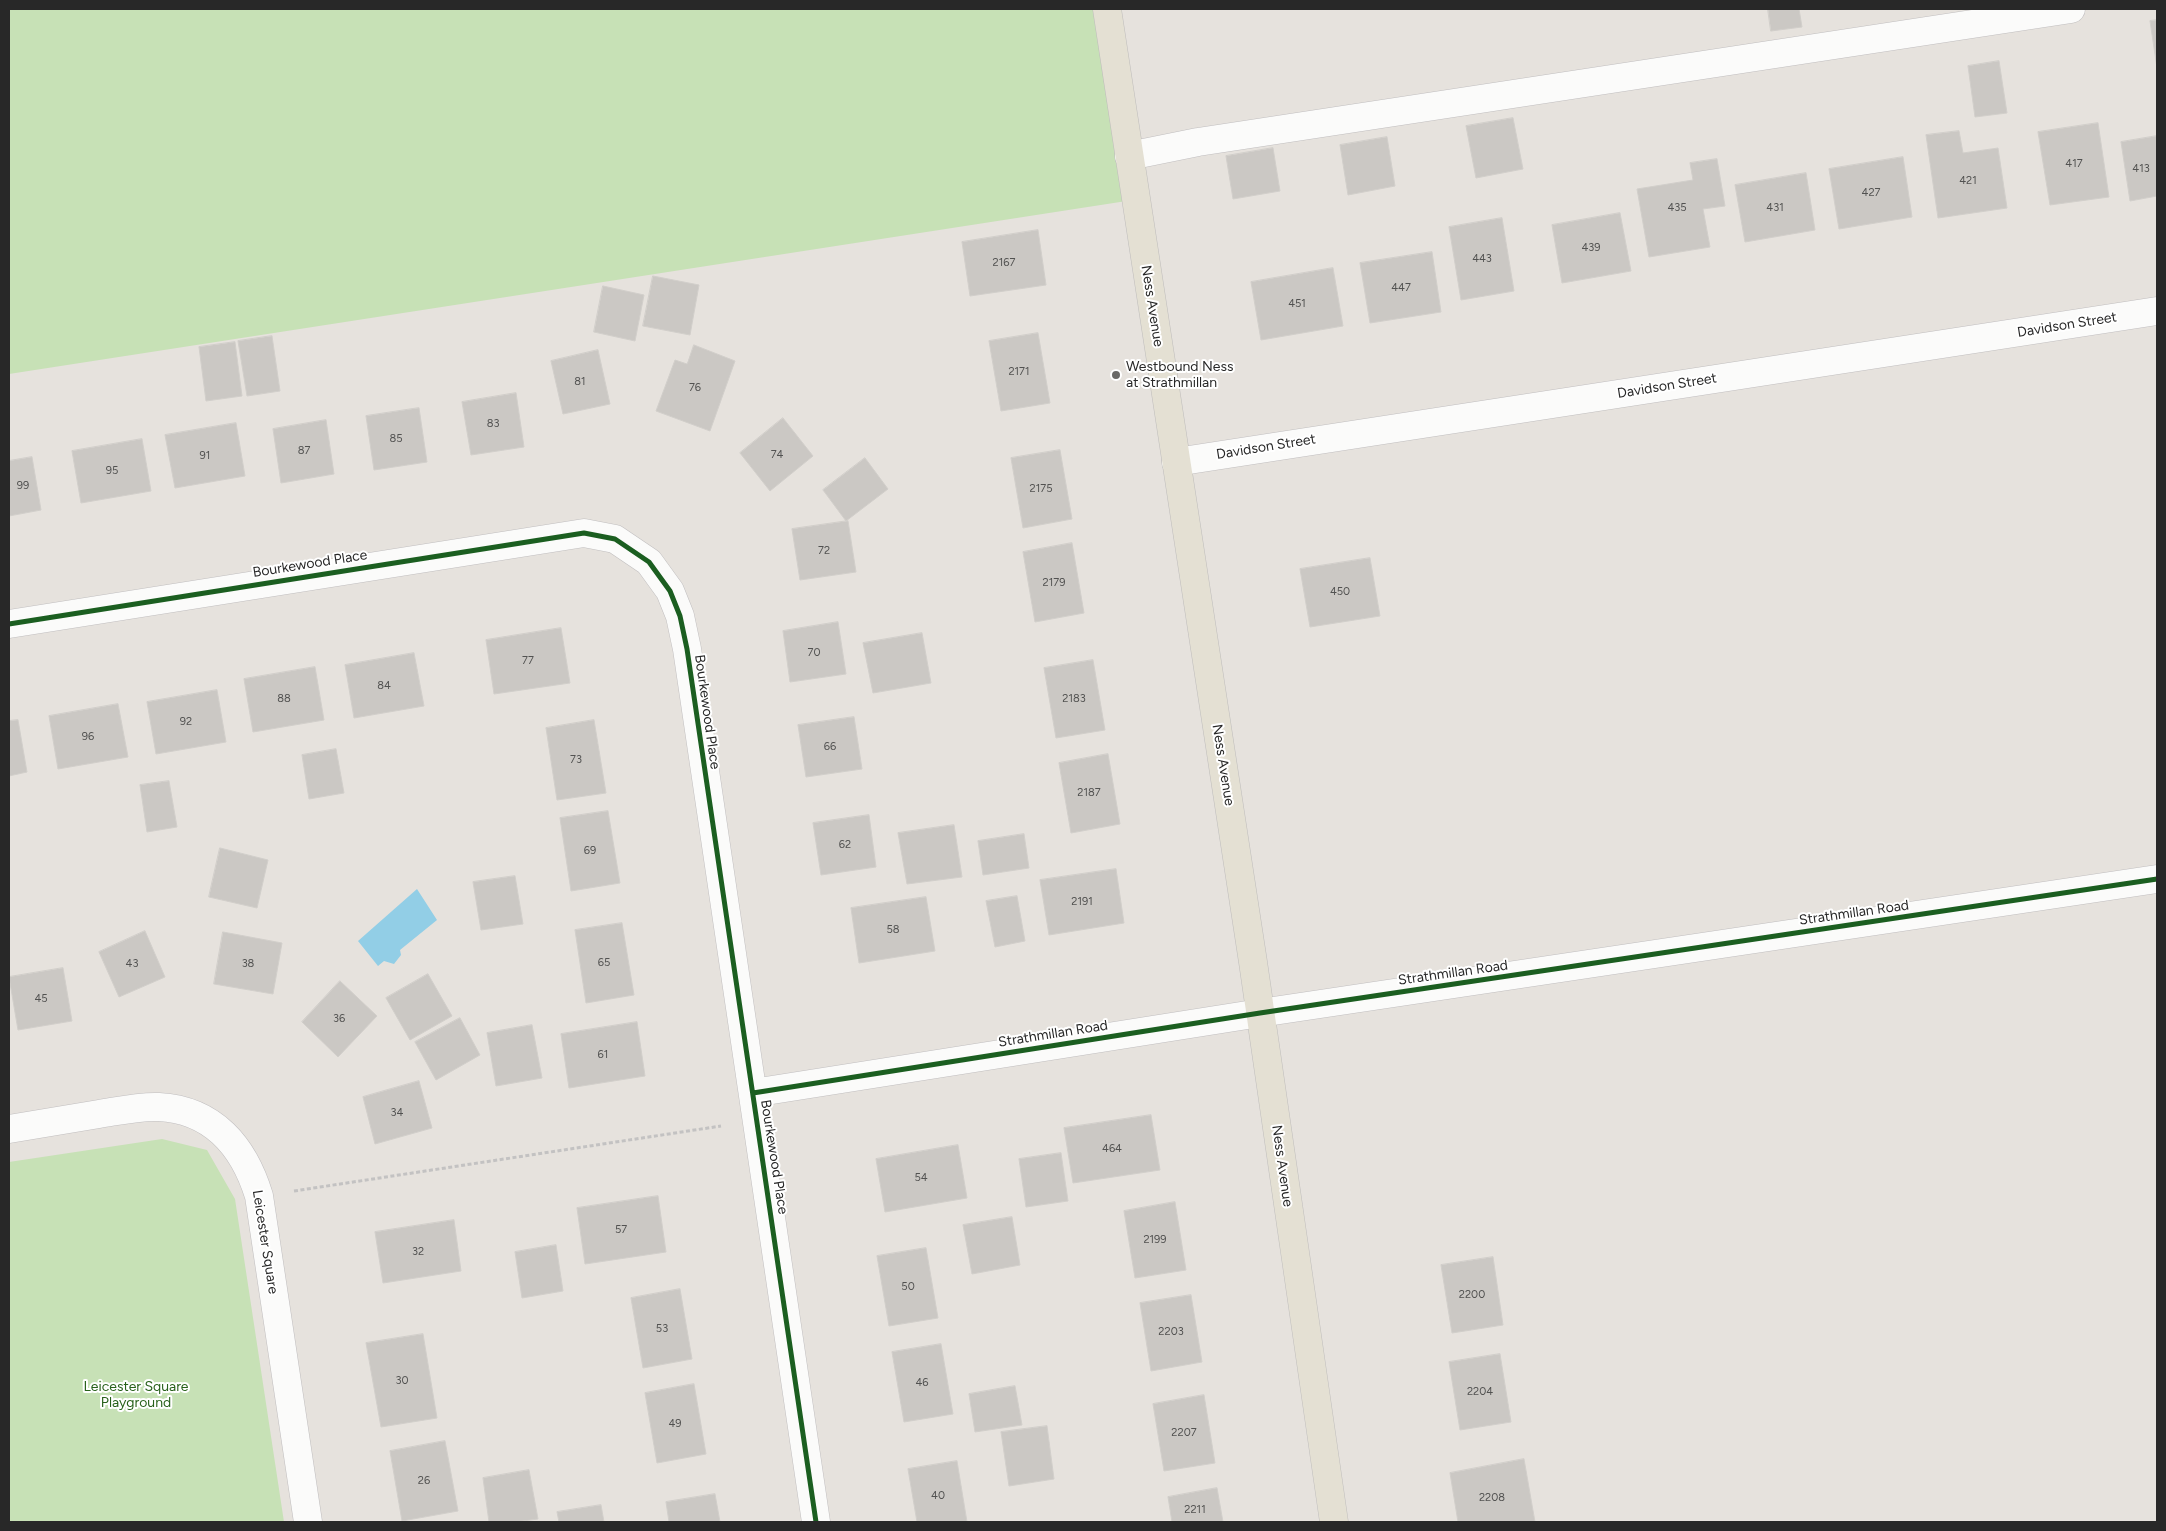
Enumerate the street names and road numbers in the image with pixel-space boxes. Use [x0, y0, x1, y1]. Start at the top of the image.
street label: Ness Avenue [1137, 264, 1167, 348]
street label: Davidson Street [2016, 309, 2118, 341]
street label: Davidson Street [1616, 370, 1718, 402]
street label: Davidson Street [1215, 431, 1317, 463]
street label: Bourkewood Place [252, 547, 368, 581]
street label: Bourkewood Place [691, 654, 723, 770]
street label: Ness Avenue [1208, 723, 1238, 807]
street label: Strathmillan Road [1798, 897, 1910, 929]
street label: Strathmillan Road [1397, 957, 1509, 989]
street label: Strathmillan Road [997, 1017, 1109, 1051]
street label: Bourkewood Place [757, 1099, 791, 1215]
street label: Ness Avenue [1268, 1124, 1296, 1208]
street label: Leicester Square [248, 1189, 282, 1295]

